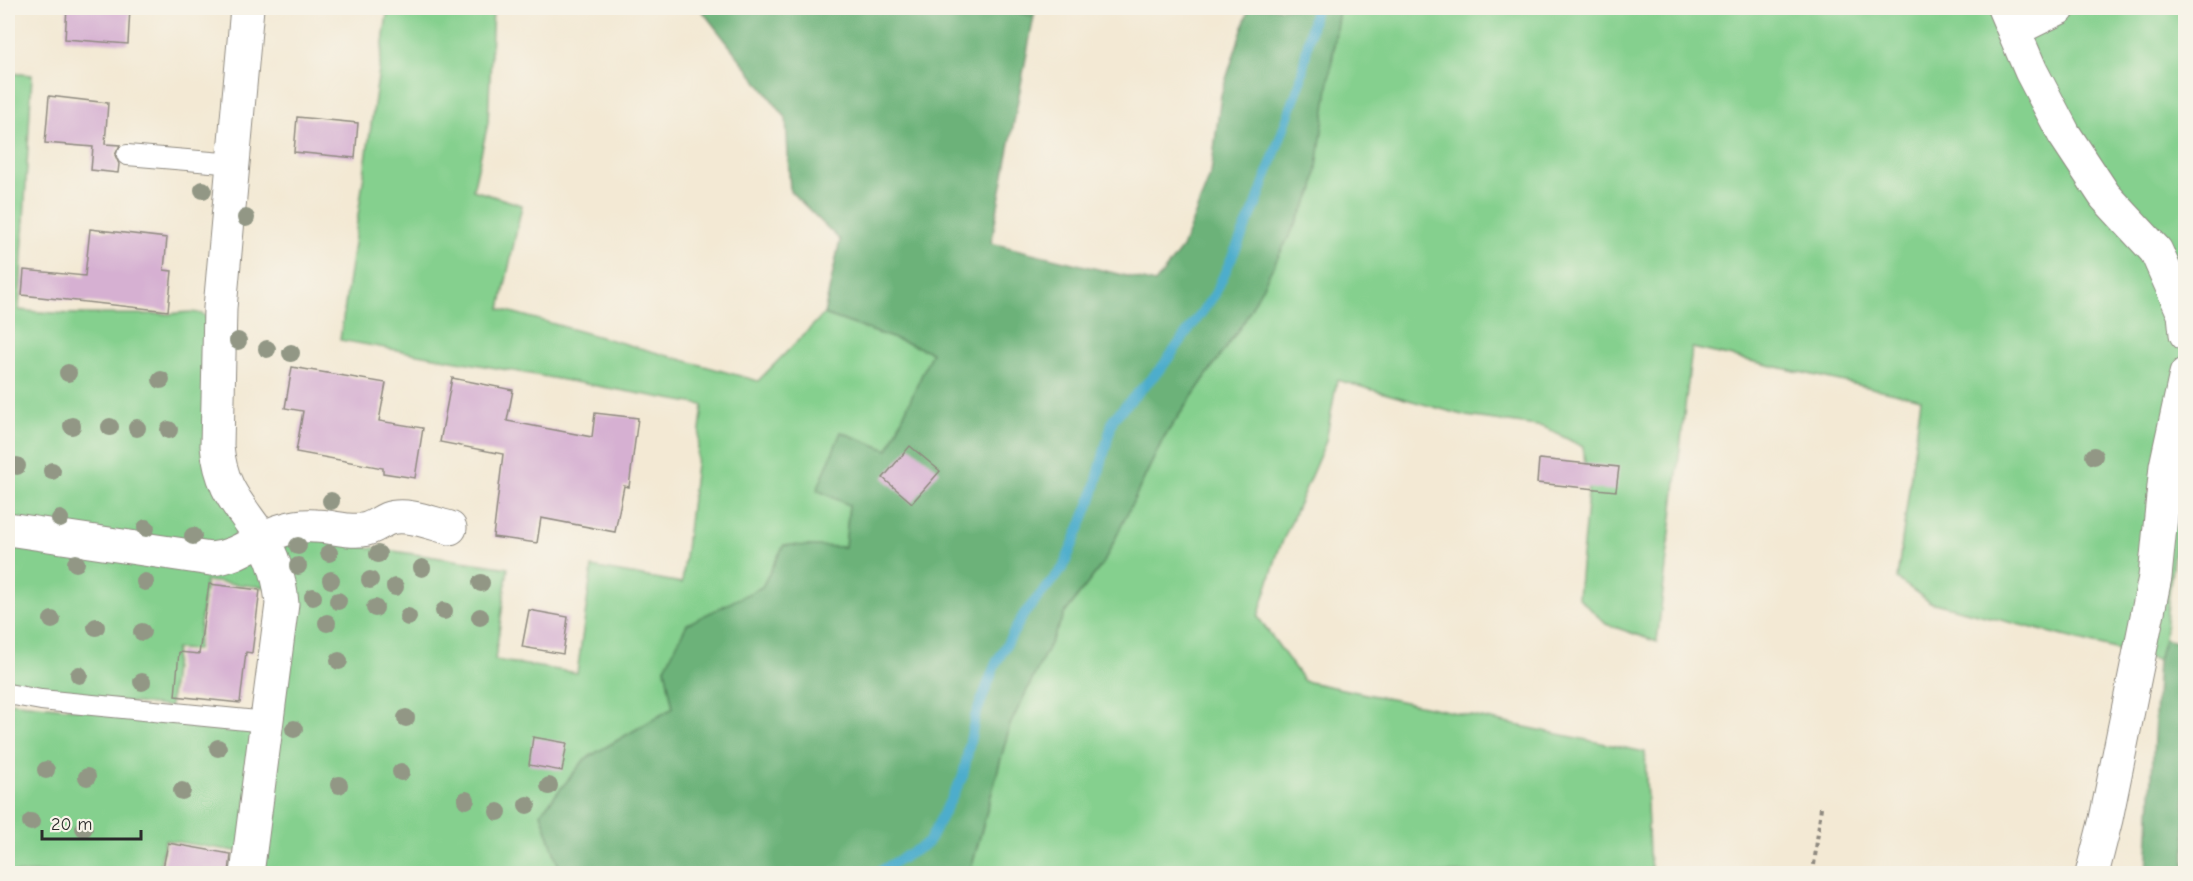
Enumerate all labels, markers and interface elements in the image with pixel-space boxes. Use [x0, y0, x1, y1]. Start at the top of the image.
scale bar [42, 803, 141, 841]
text: 20 m [51, 814, 92, 835]

